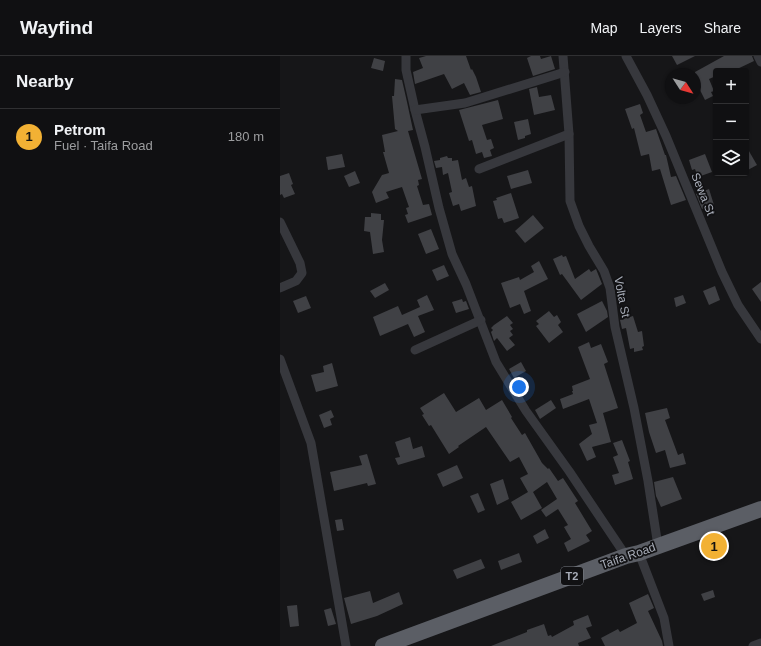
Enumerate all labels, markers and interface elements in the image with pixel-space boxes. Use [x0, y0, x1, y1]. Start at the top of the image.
text: Wayfind [20, 17, 93, 38]
text: Map [590, 20, 618, 36]
text: Layers [640, 20, 682, 36]
text: Share [704, 20, 741, 36]
north arrow [665, 68, 701, 104]
map controls [713, 68, 749, 176]
button: + [713, 68, 749, 104]
text: Nearby [16, 72, 74, 91]
button: − [713, 104, 749, 140]
text: Petrom [54, 121, 106, 138]
text: 1 [25, 129, 33, 144]
text: 180 m [228, 129, 264, 144]
text: Fuel · Taifa Road [54, 138, 153, 153]
button: layers [713, 140, 749, 176]
street label: Sewa St [688, 171, 718, 218]
street label: Volta St [611, 275, 633, 319]
your location [509, 377, 529, 397]
pin: 1 [701, 531, 727, 561]
street label: Taifa Road [599, 540, 657, 572]
road number: T2 [561, 567, 583, 585]

